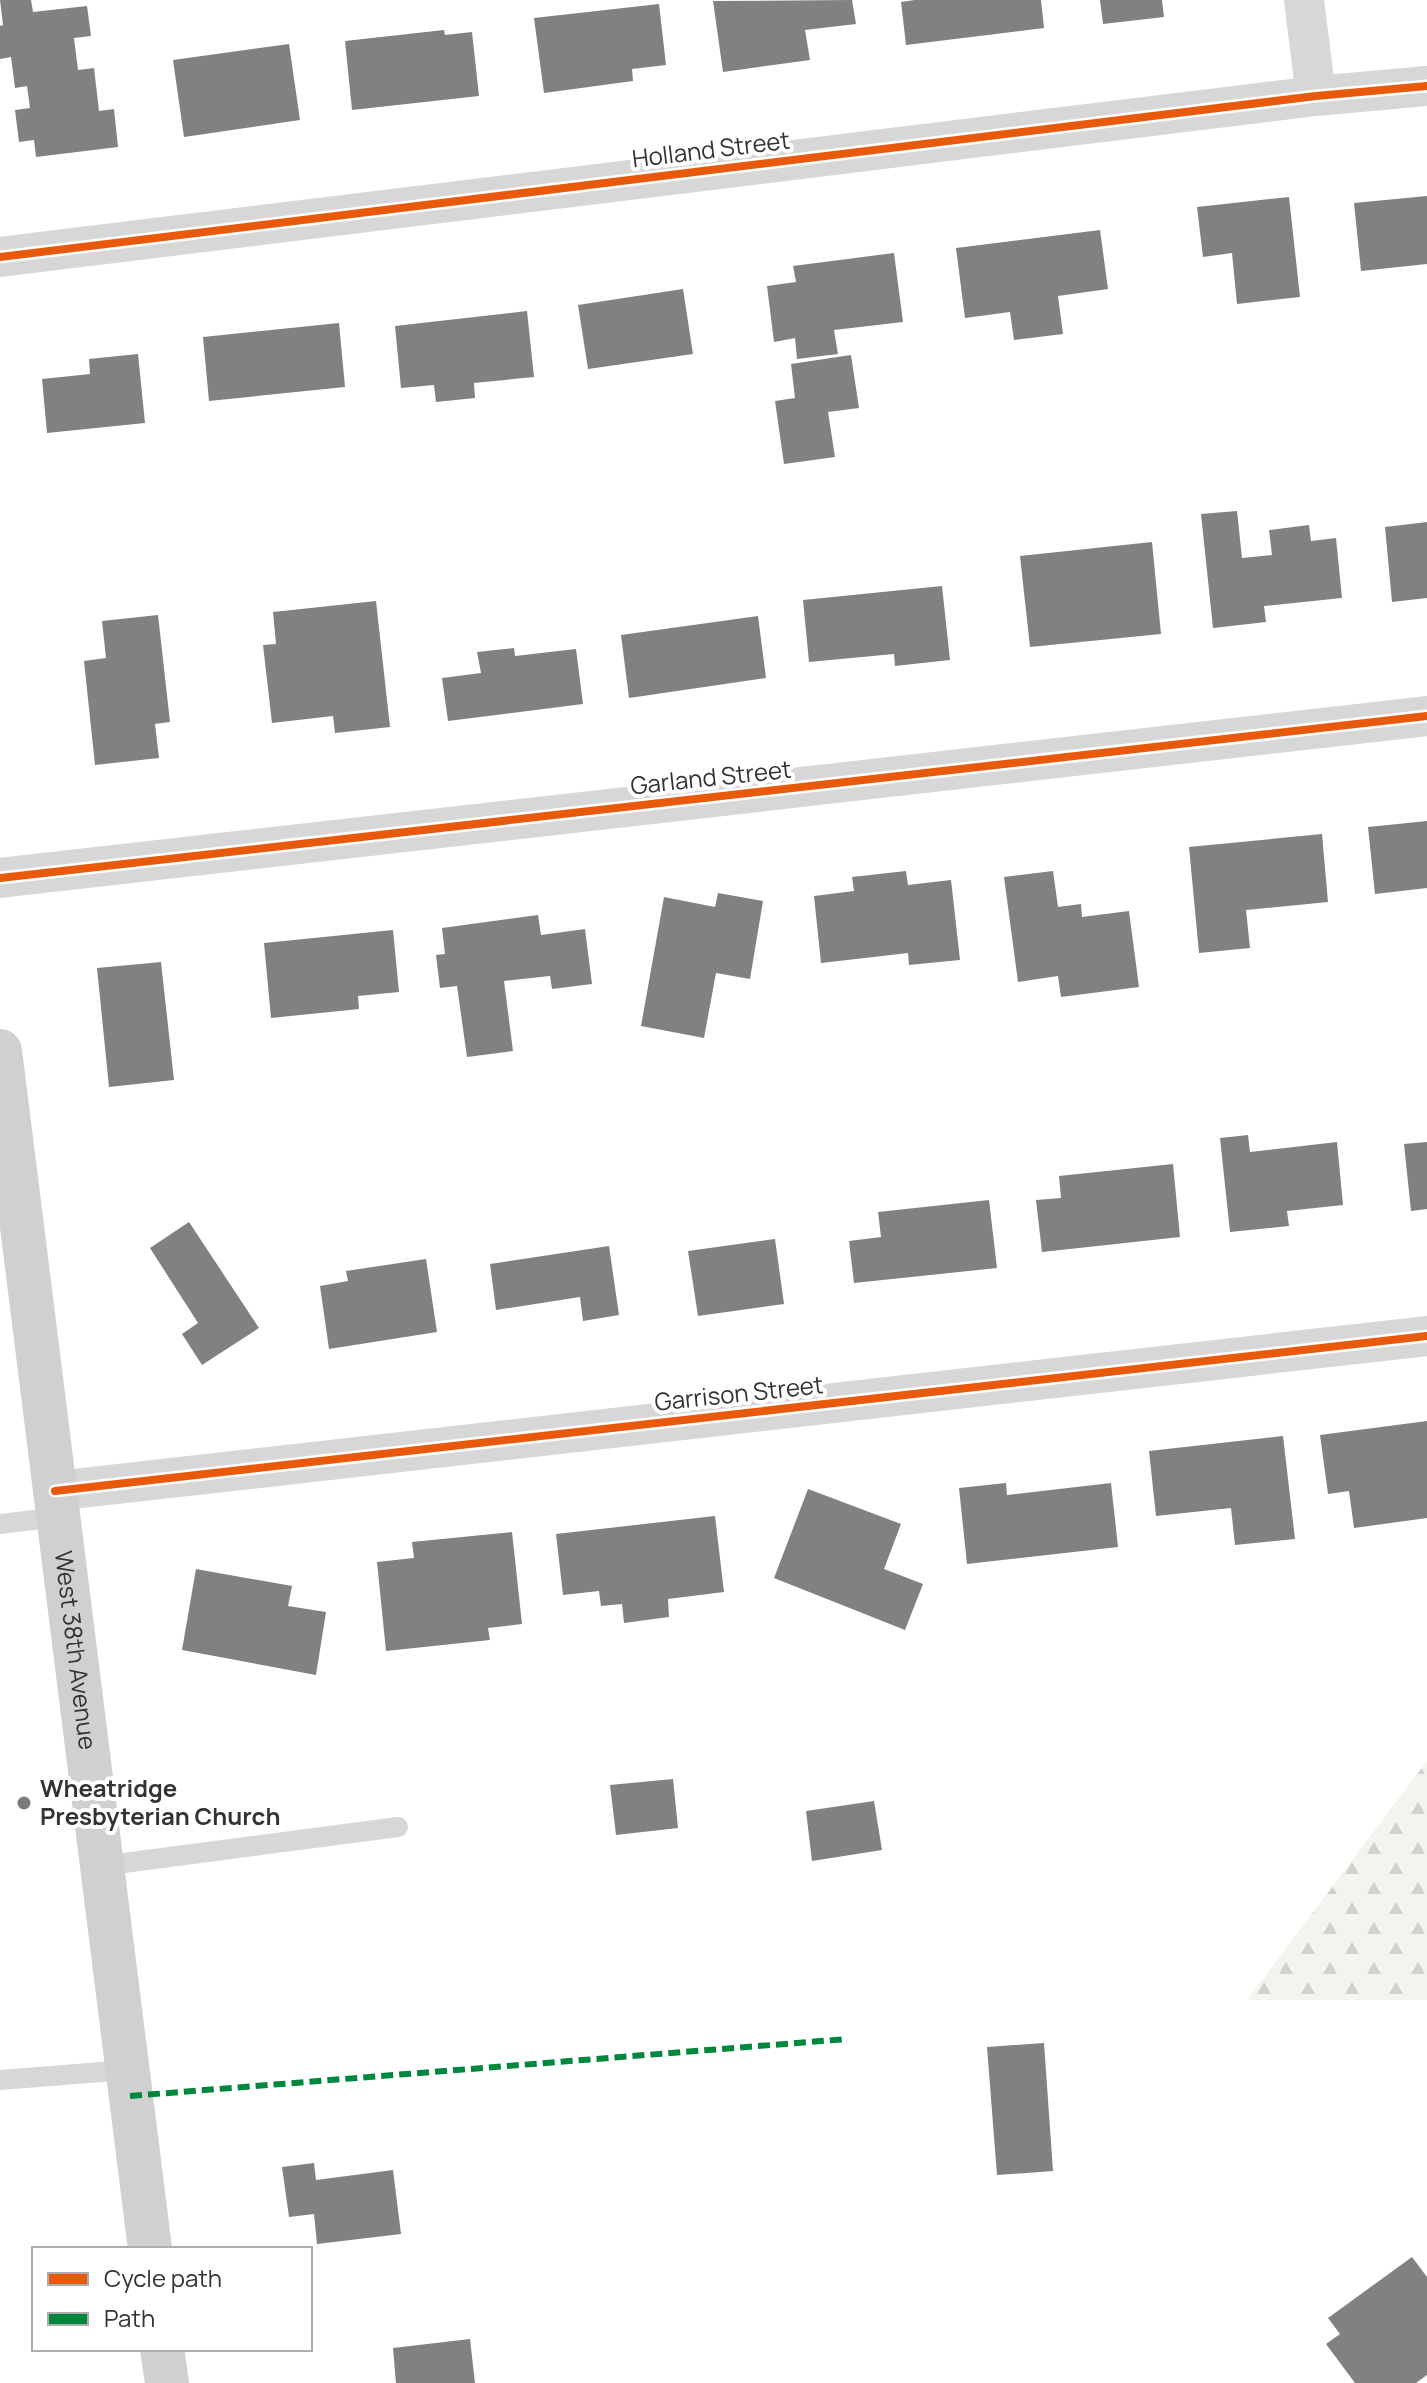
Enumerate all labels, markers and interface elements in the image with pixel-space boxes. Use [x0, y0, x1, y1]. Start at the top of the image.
street label: Holland Street [630, 122, 792, 175]
street label: Garland Street [629, 752, 793, 801]
street label: Garrison Street [653, 1367, 825, 1418]
street label: West 38th Avenue [48, 1549, 105, 1752]
place label: Wheatridge Presbyterian Church [40, 1771, 280, 1832]
marker: Wheatridge Presbyterian Church [15, 1794, 33, 1812]
legend [32, 2247, 312, 2351]
text: Cycle path [104, 2261, 222, 2294]
text: Path [104, 2301, 155, 2334]

